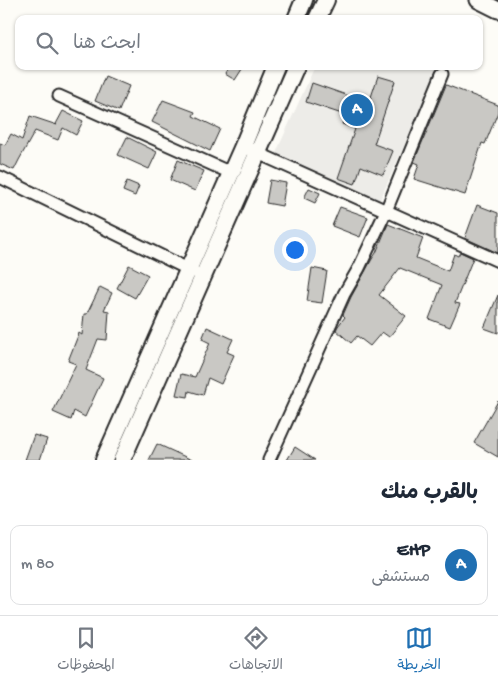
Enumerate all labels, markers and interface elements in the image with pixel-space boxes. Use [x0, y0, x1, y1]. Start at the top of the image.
search box [15, 15, 483, 70]
icon: search [33, 29, 61, 57]
text: ابحث هنا [73, 33, 141, 56]
pin: A [341, 91, 373, 129]
your location [282, 237, 308, 263]
text: بالقرب منك [381, 482, 478, 507]
text: EHP [397, 540, 430, 563]
text: 80 m [21, 556, 54, 575]
text: A [456, 556, 466, 575]
text: مستشفى [371, 569, 430, 588]
tab: المحفوظات [57, 624, 115, 677]
tab: الاتجاهات [229, 624, 283, 677]
tab: الخريطة [397, 624, 441, 677]

